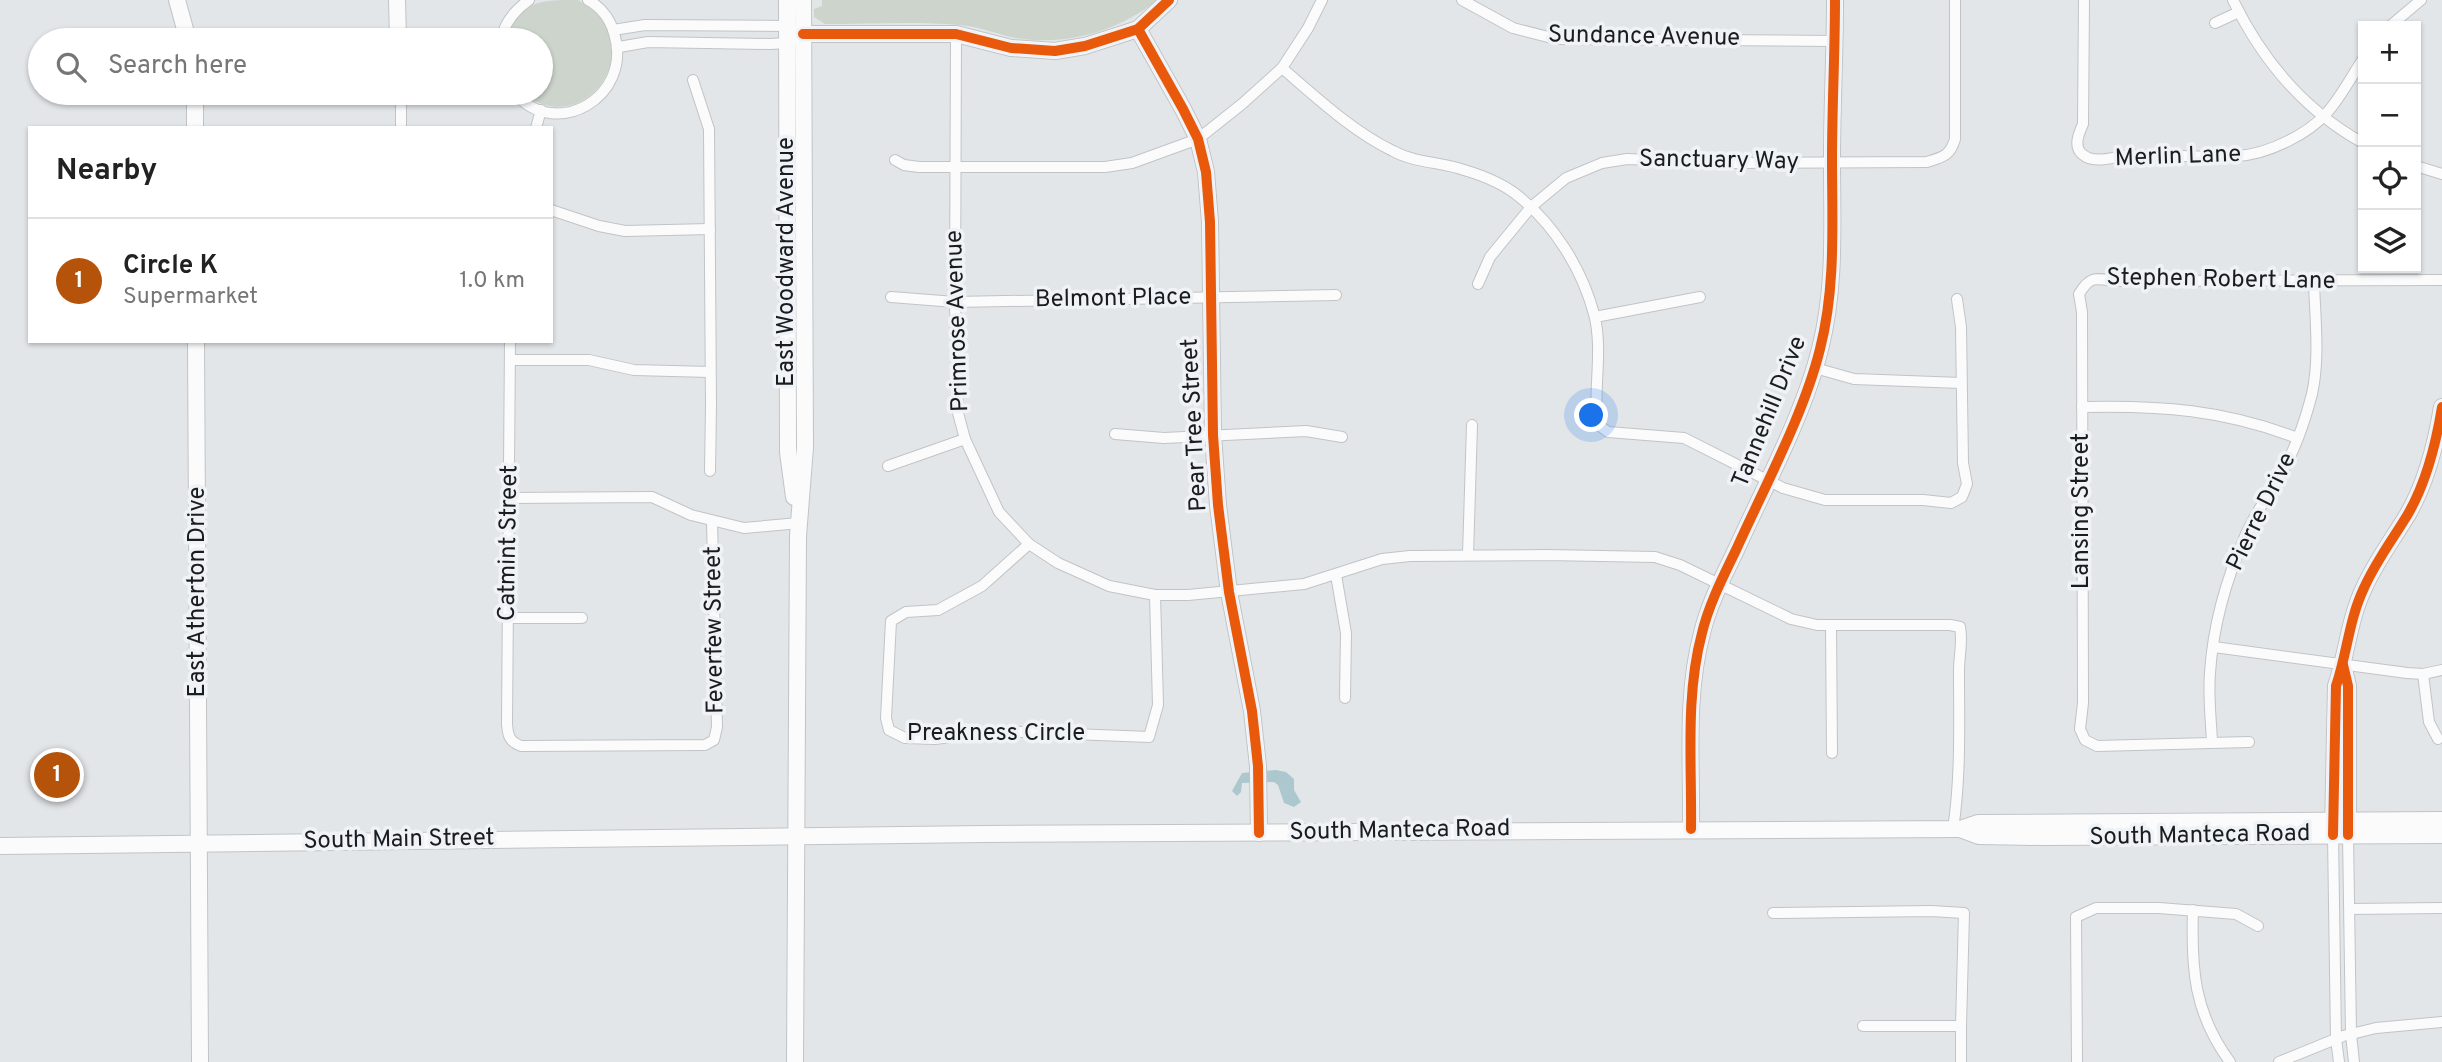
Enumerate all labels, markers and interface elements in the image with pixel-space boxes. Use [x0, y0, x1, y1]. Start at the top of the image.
street label: Sundance Avenue [1548, 20, 1740, 54]
map controls [2358, 21, 2421, 273]
button: + [2358, 21, 2421, 84]
search box [28, 28, 553, 105]
icon: search [52, 48, 90, 86]
text: Search here [108, 50, 247, 83]
button: − [2358, 84, 2421, 147]
street label: East Woodward Avenue [772, 137, 802, 387]
street label: Merlin Lane [2114, 140, 2242, 174]
street label: Sanctuary Way [1639, 145, 1799, 177]
button: locate [2358, 147, 2421, 210]
text: Nearby [56, 153, 157, 190]
button: layers [2358, 210, 2421, 273]
street label: Primrose Avenue [940, 230, 976, 412]
text: Circle K [123, 250, 218, 283]
street label: Stephen Robert Lane [2106, 263, 2336, 297]
text: 1 [74, 267, 84, 296]
text: 1.0 km [459, 267, 525, 296]
text: Supermarket [123, 283, 258, 312]
street label: Belmont Place [1035, 283, 1191, 315]
street label: Tannehill Drive [1726, 332, 1814, 492]
street label: Pear Tree Street [1175, 338, 1215, 512]
your location [1574, 398, 1608, 432]
street label: Lansing Street [2067, 433, 2097, 589]
street label: Pierre Drive [2221, 448, 2303, 576]
street label: Catmint Street [493, 465, 525, 621]
street label: East Atherton Drive [183, 486, 213, 698]
street label: Feverfew Street [699, 546, 731, 714]
street label: Preakness Circle [907, 719, 1085, 749]
pin: 1 [34, 749, 80, 801]
street label: South Manteca Road [1289, 814, 1511, 848]
street label: South Manteca Road [2089, 819, 2311, 853]
street label: South Main Street [303, 823, 495, 857]

